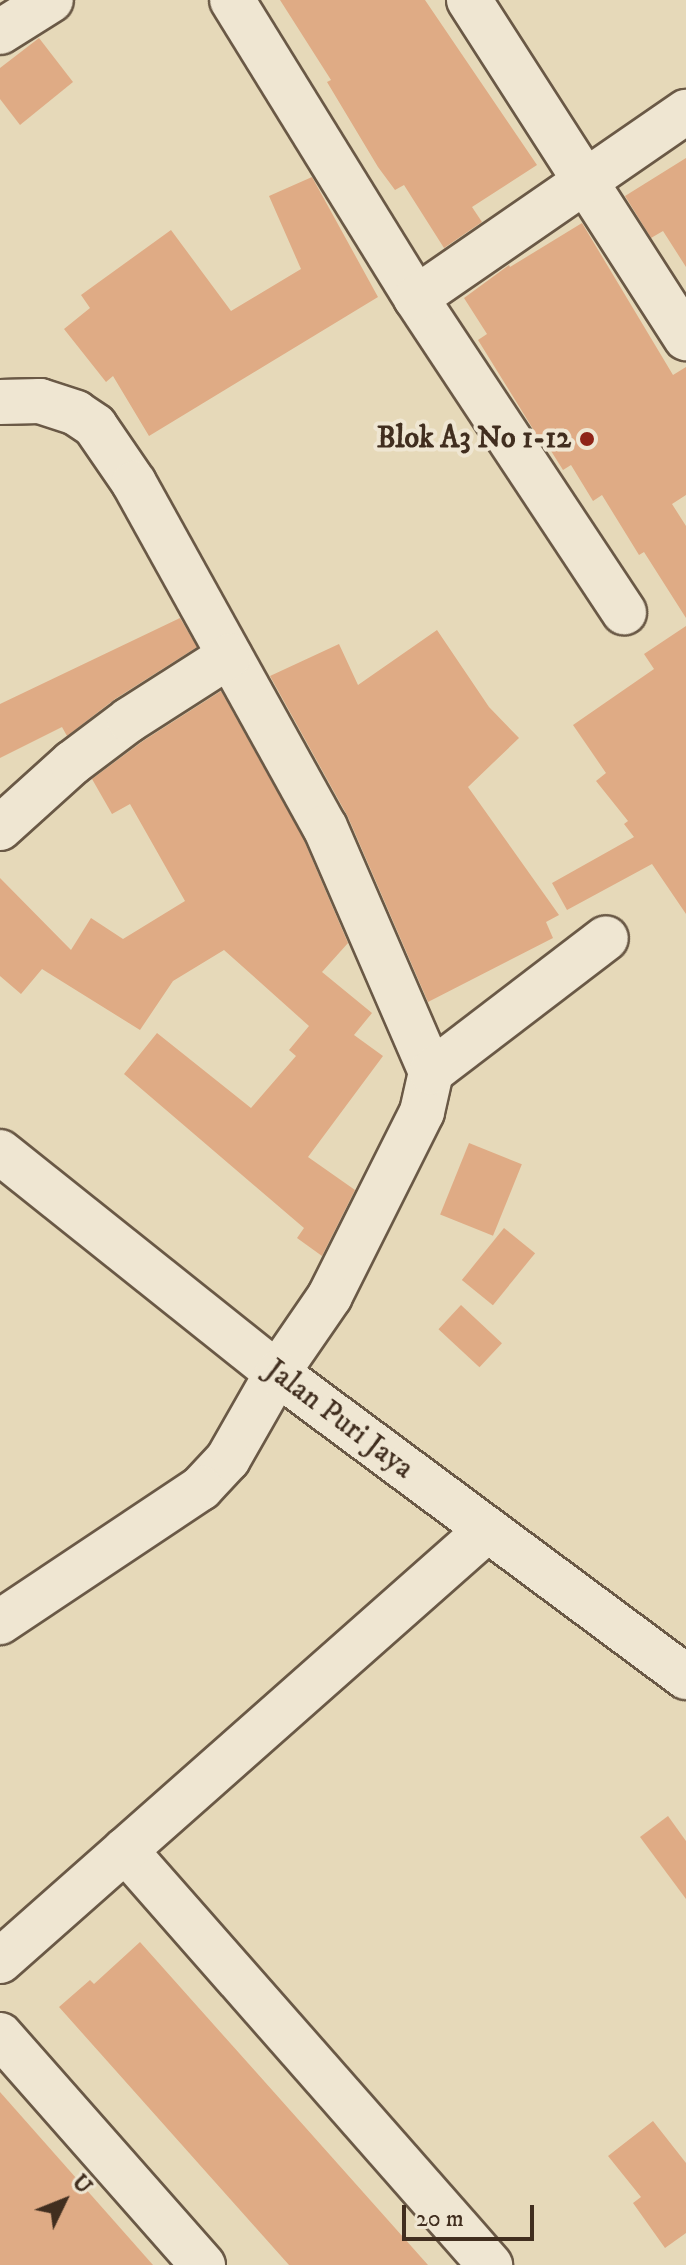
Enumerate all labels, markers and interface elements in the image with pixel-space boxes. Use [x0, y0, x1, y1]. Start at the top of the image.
place label: Blok A3 No 1-12 [377, 421, 571, 457]
marker: Blok A3 No 1-12 [578, 430, 596, 448]
street label: Jalan Puri Jaya [258, 1353, 420, 1487]
north arrow [24, 2161, 104, 2241]
text: U [66, 2169, 98, 2200]
scale bar [406, 2189, 538, 2239]
text: 20 m [416, 2204, 464, 2234]

